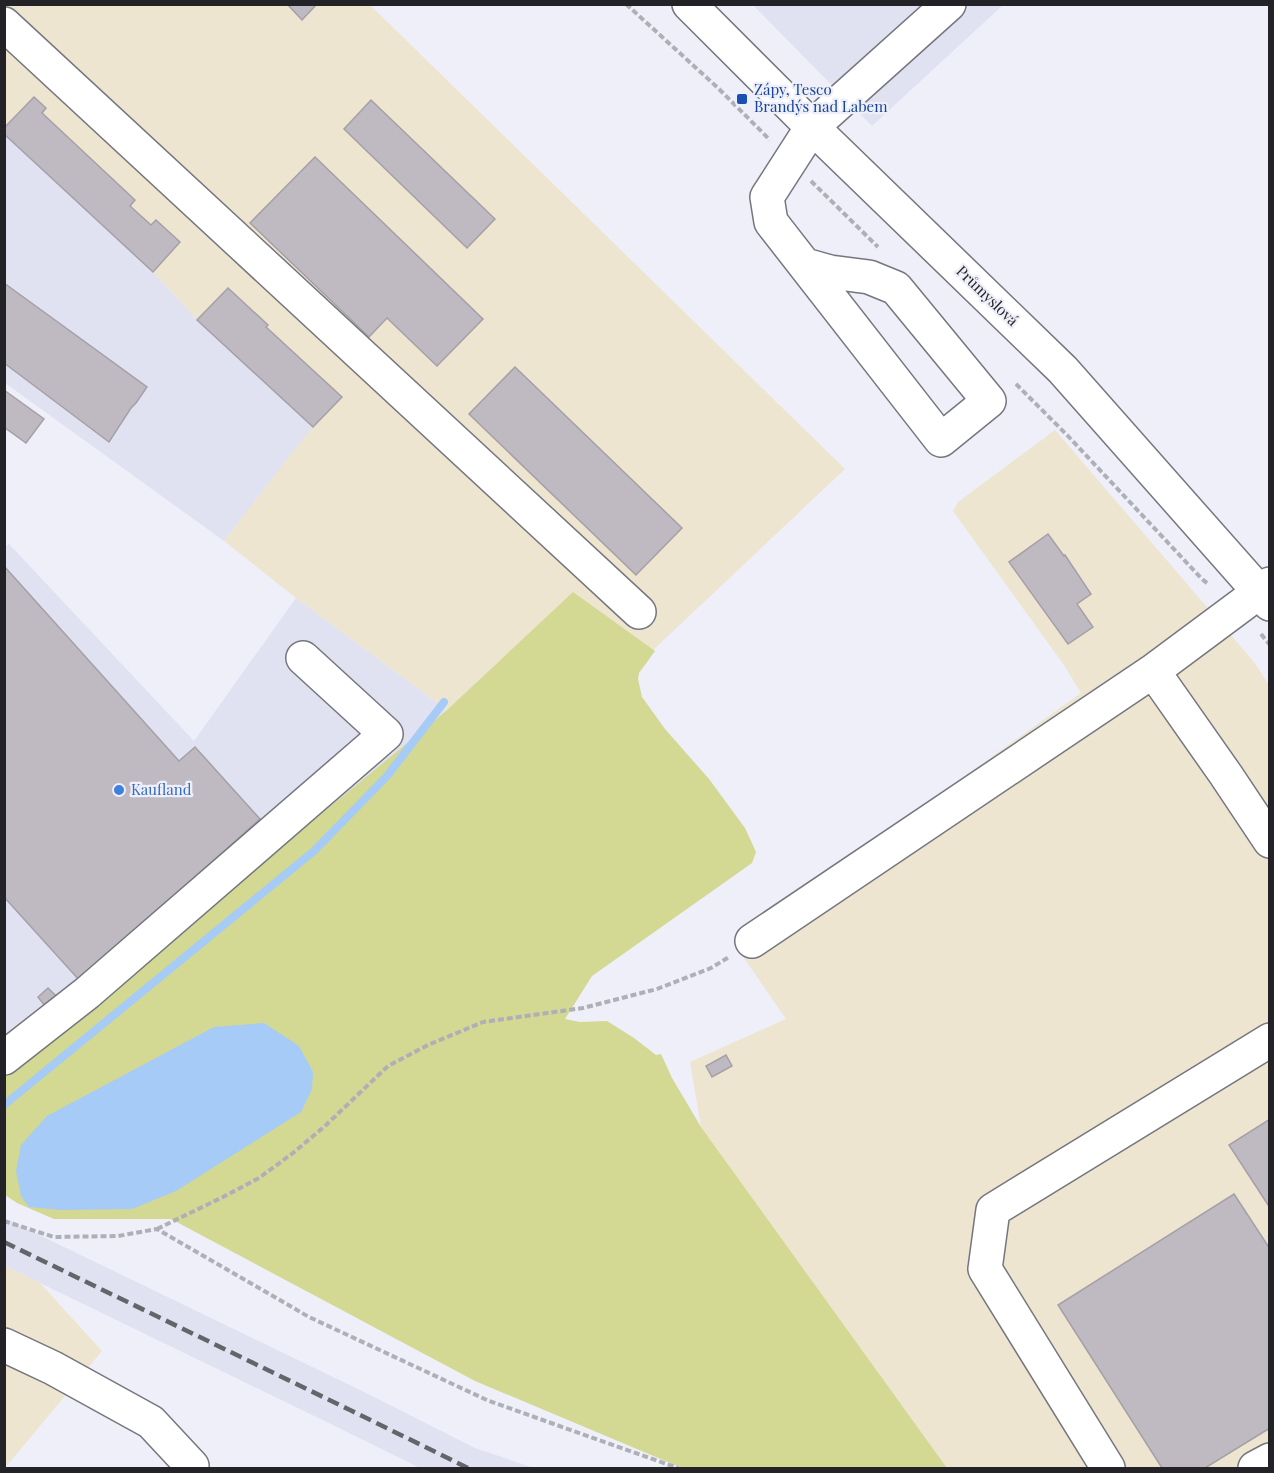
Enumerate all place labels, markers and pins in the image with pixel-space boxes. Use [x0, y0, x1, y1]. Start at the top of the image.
place label: Zápy, Tesco Brandýs nad Labem [754, 79, 888, 116]
marker: Zápy, Tesco Brandýs nad Labem [735, 92, 749, 106]
place label: Kaufland [131, 779, 192, 799]
marker: Kaufland [112, 783, 126, 797]

